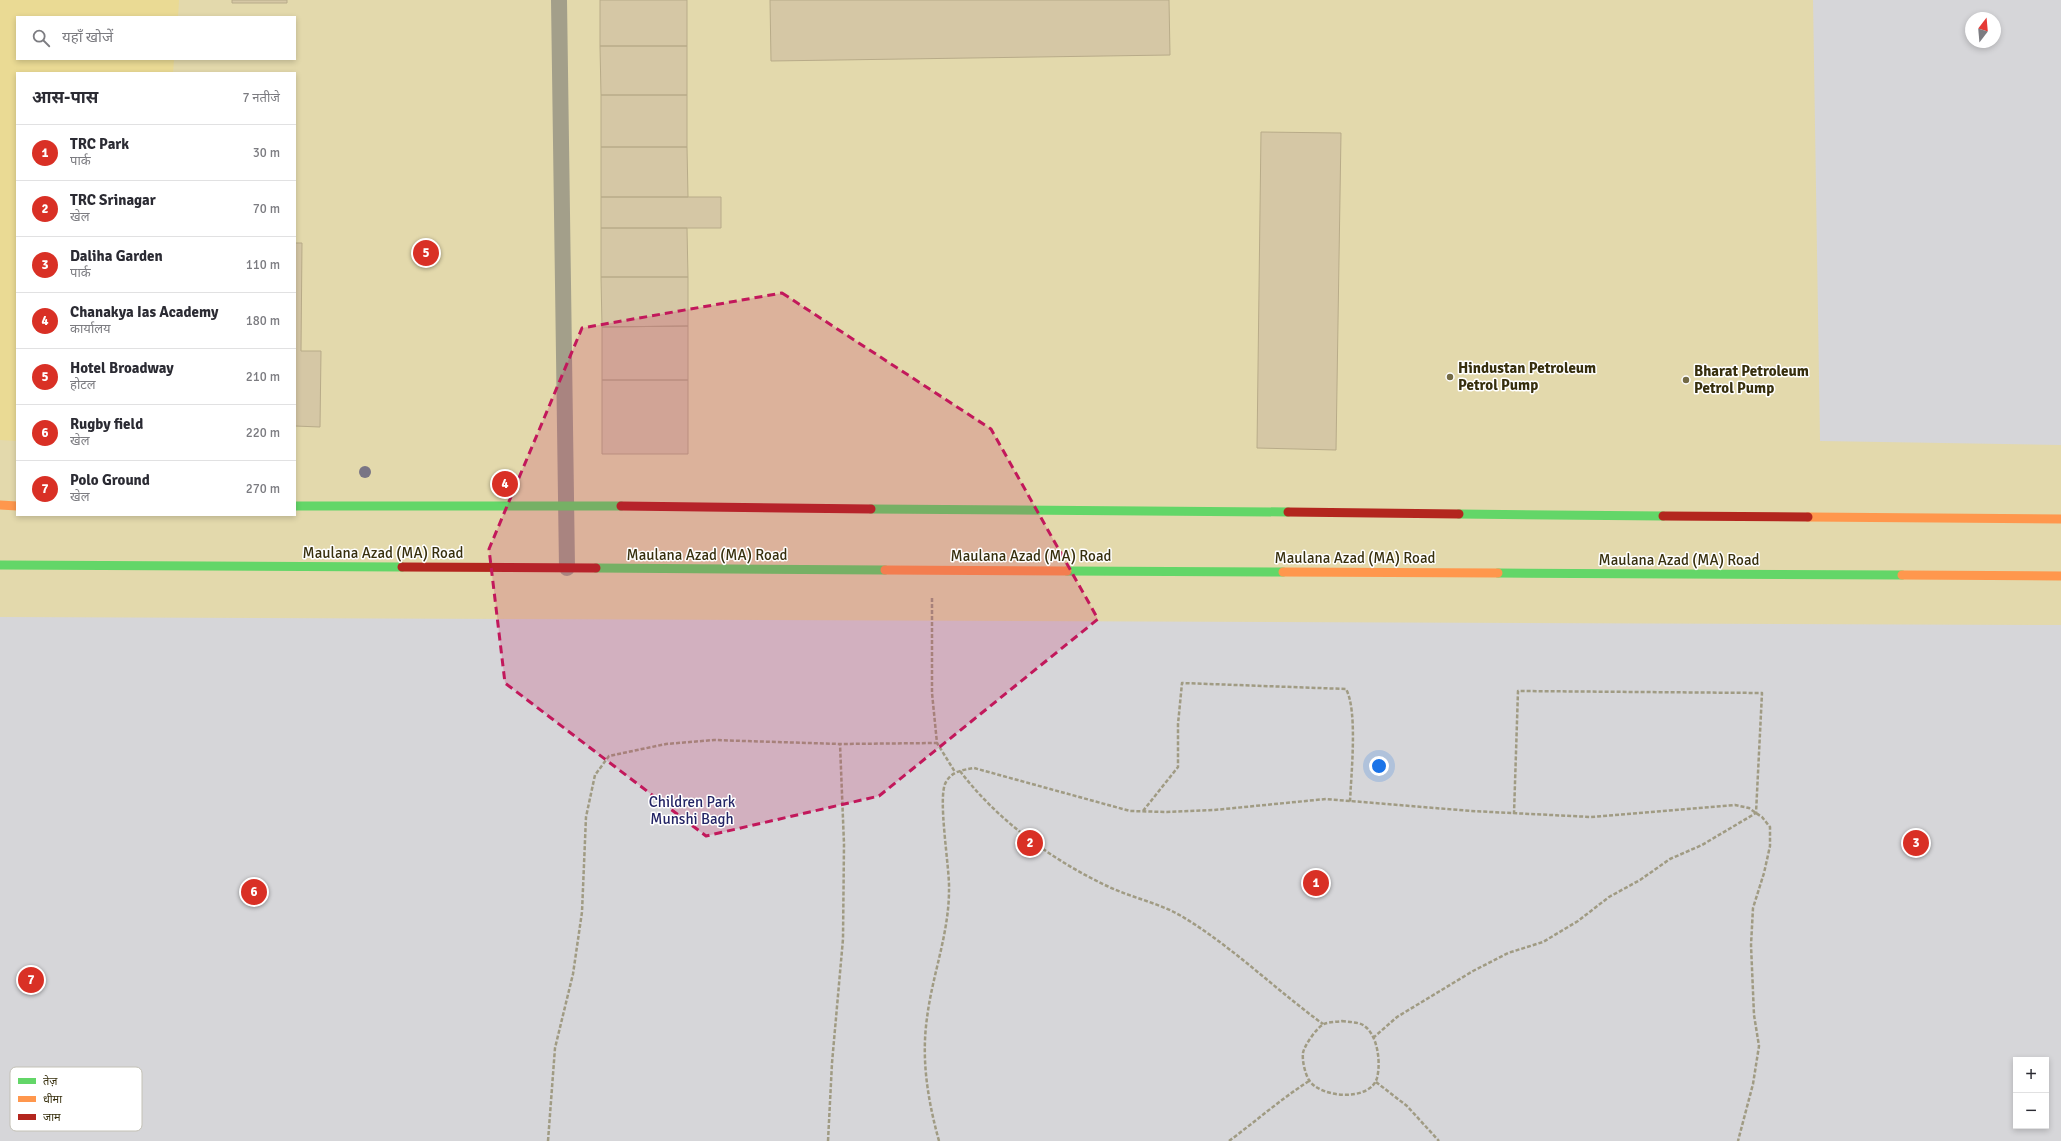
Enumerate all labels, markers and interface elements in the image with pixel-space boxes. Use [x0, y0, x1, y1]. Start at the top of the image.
north arrow [1965, 12, 2001, 48]
search box [16, 16, 296, 60]
icon: search [30, 27, 52, 49]
text: यहाँ खोजें [62, 28, 113, 46]
text: आस-पास [32, 87, 98, 108]
text: 7 नतीजे [242, 90, 280, 106]
text: TRC Park [70, 135, 129, 153]
text: 1 [41, 145, 49, 161]
text: 30 m [253, 145, 280, 161]
text: पार्क [70, 153, 91, 169]
text: TRC Srinagar [70, 191, 156, 209]
text: 2 [41, 201, 49, 217]
text: 70 m [253, 201, 280, 217]
text: खेल [70, 209, 89, 225]
pin: 5 [413, 238, 439, 268]
text: Daliha Garden [70, 247, 163, 265]
text: 3 [41, 257, 49, 273]
text: 110 m [246, 257, 280, 273]
text: पार्क [70, 265, 91, 281]
text: Chanakya Ias Academy [70, 303, 218, 321]
text: 4 [41, 313, 49, 329]
text: 180 m [246, 313, 280, 329]
text: कार्यालय [70, 321, 111, 337]
text: Hotel Broadway [70, 359, 174, 377]
place label: Hindustan Petroleum Petrol Pump [1458, 359, 1596, 394]
place label: Bharat Petroleum Petrol Pump [1694, 362, 1809, 397]
text: 5 [41, 369, 49, 385]
text: 210 m [246, 369, 280, 385]
marker: Hindustan Petroleum Petrol Pump [1445, 372, 1455, 382]
marker: Bharat Petroleum Petrol Pump [1681, 375, 1691, 385]
text: होटल [70, 377, 96, 393]
text: Rugby field [70, 415, 143, 433]
text: 6 [41, 425, 49, 441]
text: 220 m [246, 425, 280, 441]
text: खेल [70, 433, 89, 449]
pin: 4 [492, 469, 518, 499]
text: Polo Ground [70, 471, 150, 489]
text: 7 [41, 481, 49, 497]
text: 270 m [246, 481, 280, 497]
text: खेल [70, 489, 89, 505]
street label: Maulana Azad (MA) Road [303, 544, 463, 562]
street label: Maulana Azad (MA) Road [627, 546, 787, 564]
street label: Maulana Azad (MA) Road [951, 547, 1111, 565]
street label: Maulana Azad (MA) Road [1275, 549, 1435, 567]
street label: Maulana Azad (MA) Road [1599, 551, 1759, 569]
your location [1369, 756, 1389, 776]
park label: Children Park Munshi Bagh [649, 793, 736, 828]
pin: 2 [1017, 828, 1043, 858]
pin: 3 [1903, 828, 1929, 858]
pin: 1 [1303, 868, 1329, 898]
pin: 6 [241, 877, 267, 907]
pin: 7 [18, 965, 44, 995]
map controls [2013, 1057, 2049, 1129]
button: + [2013, 1057, 2049, 1093]
legend [10, 1067, 142, 1131]
text: तेज़ [43, 1075, 58, 1088]
text: धीमा [43, 1093, 62, 1106]
button: − [2013, 1093, 2049, 1129]
text: जाम [43, 1111, 61, 1124]

